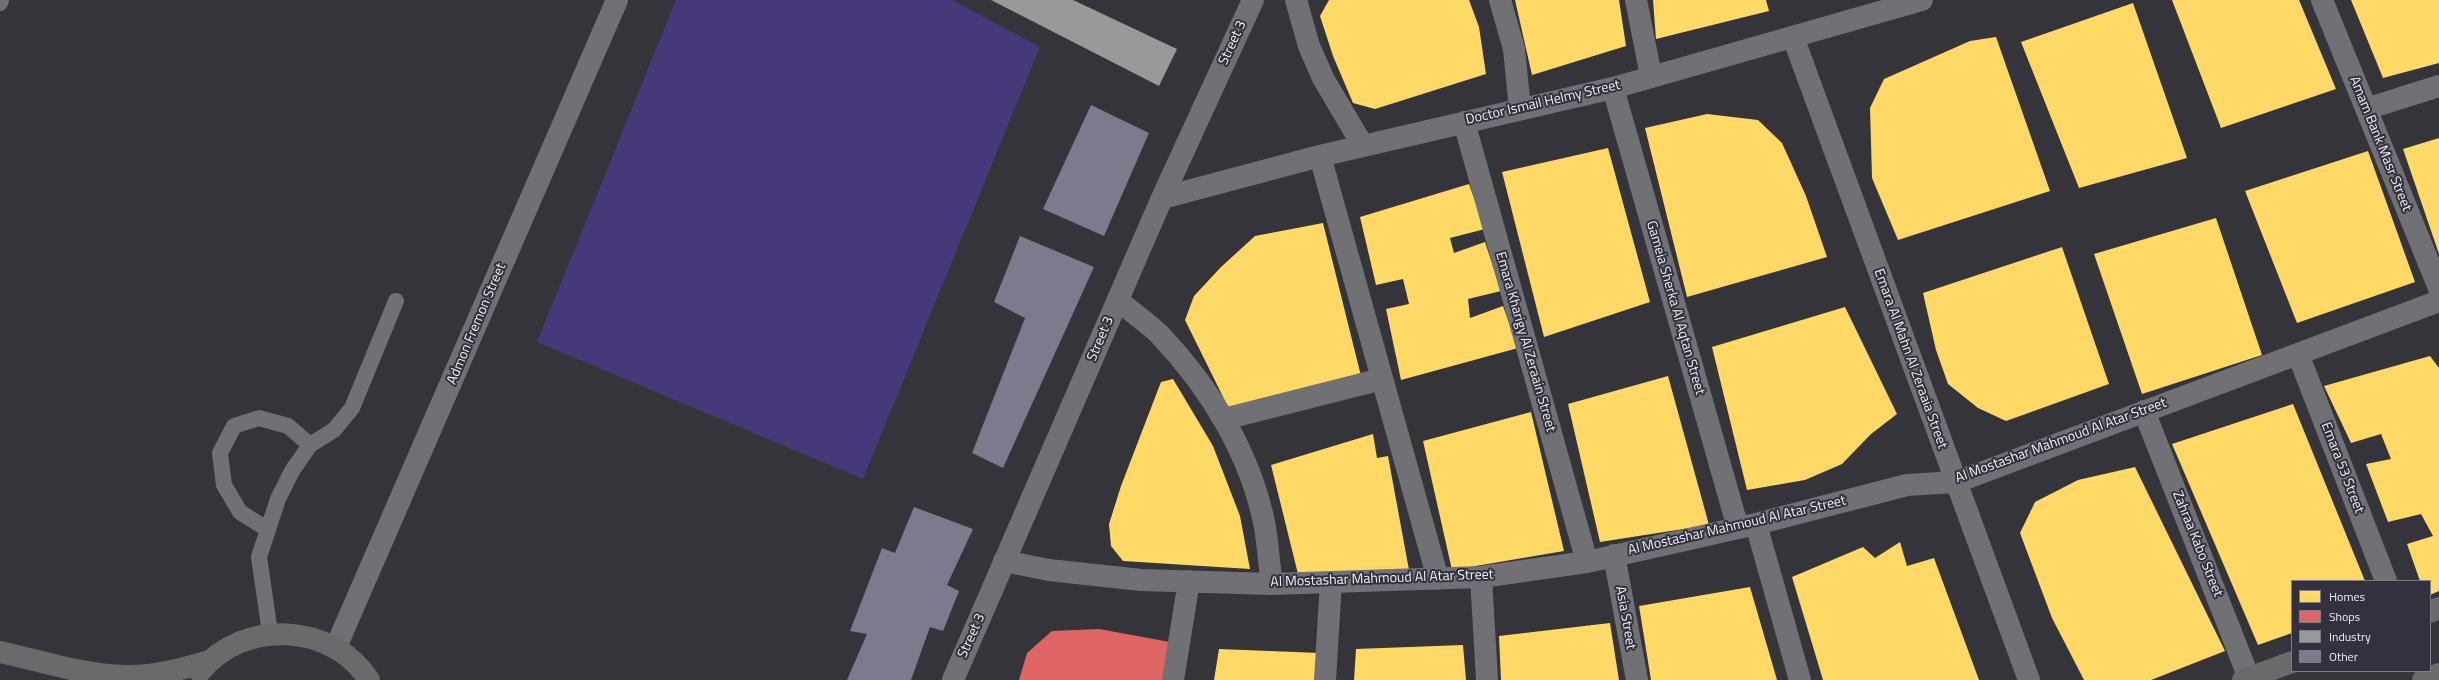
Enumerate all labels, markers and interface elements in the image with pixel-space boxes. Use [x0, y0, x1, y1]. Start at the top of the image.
street label: Street 3 [1215, 18, 1251, 68]
street label: Amam Bank Masr Street [2345, 74, 2415, 214]
street label: Doctor Ismail Helmy Street [1464, 77, 1622, 129]
street label: Gameia Sherka Al Aqtan Street [1642, 219, 1708, 397]
street label: Emara Kharigy Al Zeraain Street [1491, 250, 1559, 434]
street label: Admon Fremon Street [444, 261, 510, 387]
street label: Emara Al Mahn Al Zeraaia Street [1870, 267, 1950, 451]
street label: Street 3 [1084, 314, 1118, 364]
street label: Al Mostashar Mahmoud Al Atar Street [1953, 395, 2169, 487]
street label: Emara 53 Street [2317, 420, 2367, 516]
street label: Zahraa Kabo Street [2168, 489, 2226, 599]
street label: Al Mostashar Mahmoud Al Atar Street [1626, 493, 1848, 559]
street label: Al Mostashar Mahmoud Al Atar Street [1270, 567, 1494, 591]
legend [2291, 580, 2431, 672]
street label: Asia Street [1611, 585, 1639, 651]
text: Homes [2329, 587, 2365, 606]
text: Shops [2329, 607, 2360, 626]
street label: Street 3 [955, 611, 989, 661]
text: Industry [2329, 627, 2371, 646]
text: Other [2329, 647, 2358, 666]

